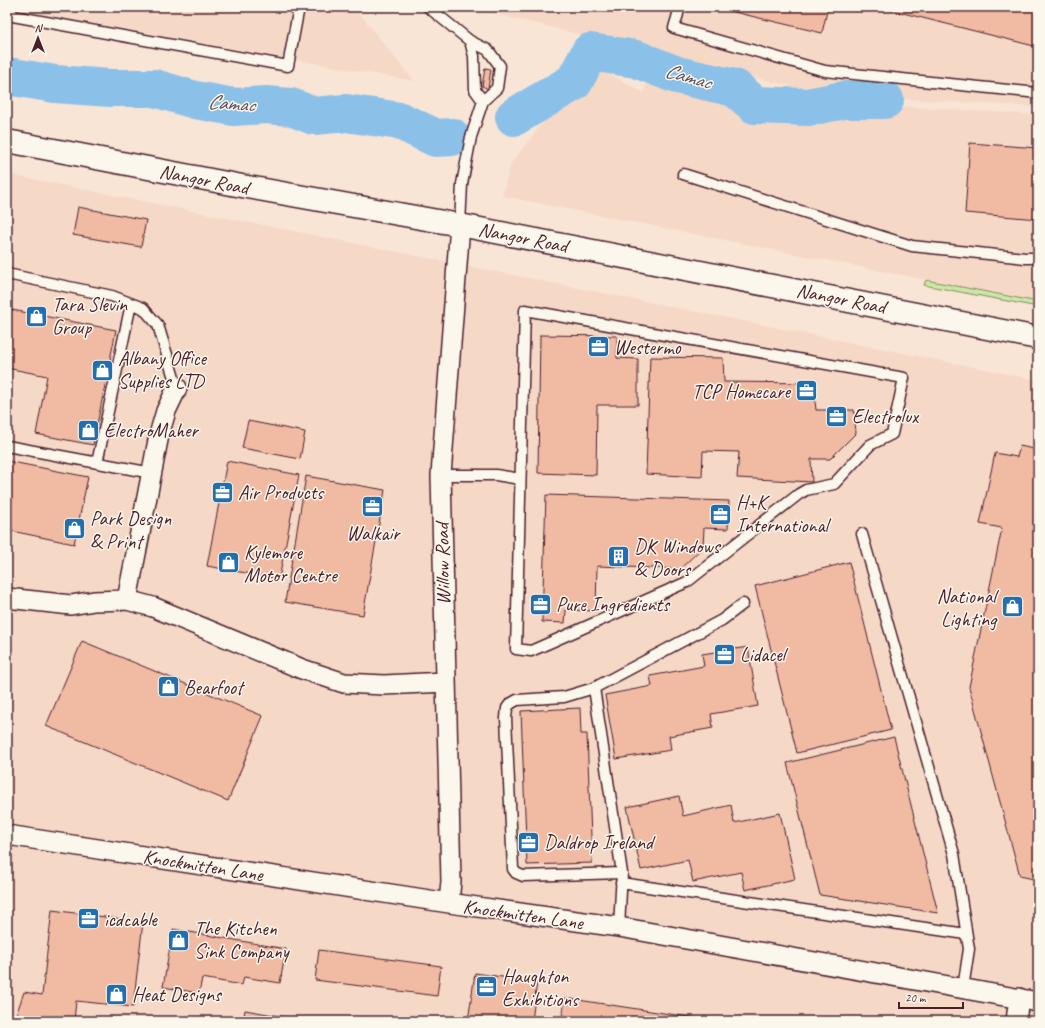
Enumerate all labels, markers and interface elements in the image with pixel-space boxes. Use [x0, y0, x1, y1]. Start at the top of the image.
north arrow [18, 18, 58, 58]
text: N [35, 21, 44, 35]
water label: Camac [662, 57, 717, 96]
water label: Camac [207, 88, 258, 118]
street label: Nangor Road [157, 159, 254, 201]
street label: Nangor Road [476, 217, 573, 259]
street label: Nangor Road [794, 278, 891, 320]
place label: Tara Slevin Group [52, 292, 128, 340]
shop icon: Tara Slevin Group [23, 303, 49, 329]
office icon: Westermo [586, 334, 612, 360]
place label: Westermo [614, 335, 681, 360]
place label: Albany Office Supplies LTD [118, 346, 208, 394]
shop icon: Albany Office Supplies LTD [89, 357, 115, 383]
office icon: TCP Homecare [793, 378, 819, 404]
place label: TCP Homecare [692, 379, 791, 404]
office icon: Electrolux [823, 403, 849, 429]
place label: Electrolux [852, 404, 920, 429]
shop icon: ElectroMaher [76, 417, 102, 443]
place label: ElectroMaher [104, 418, 200, 443]
office icon: Air Products [209, 479, 235, 505]
place label: Air Products [238, 480, 325, 505]
place label: H+K International [736, 490, 832, 538]
office icon: Walkair [360, 494, 386, 520]
office icon: H+K International [708, 501, 734, 527]
place label: Park Design & Print [90, 506, 172, 554]
shop icon: Park Design & Print [62, 516, 88, 542]
street label: Willow Road [429, 520, 456, 605]
place label: Walkair [347, 521, 401, 546]
place label: DK Windows & Doors [634, 534, 722, 582]
place label: Kylemore Motor Centre [244, 540, 338, 588]
building icon: DK Windows & Doors [606, 544, 632, 570]
shop icon: Kylemore Motor Centre [216, 550, 242, 576]
place label: National Lighting [937, 584, 1000, 632]
office icon: Pure Ingredients [528, 591, 554, 617]
place label: Pure Ingredients [556, 592, 671, 617]
shop icon: National Lighting [999, 594, 1025, 620]
office icon: Lidacel [711, 641, 737, 667]
place label: Lidacel [740, 642, 789, 667]
shop icon: Bearfoot [156, 674, 182, 700]
place label: Bearfoot [184, 675, 246, 700]
office icon: Daldrop Ireland [515, 829, 541, 855]
place label: Daldrop Ireland [544, 830, 656, 855]
street label: Knockmitten Lane [141, 844, 266, 888]
street label: Knockmitten Lane [461, 894, 586, 935]
office icon: icdcable [75, 906, 101, 932]
place label: icdcable [104, 907, 158, 932]
place label: The Kitchen Sink Company [194, 916, 291, 964]
shop icon: The Kitchen Sink Company [166, 927, 192, 953]
place label: Haughton Exhibitions [502, 964, 580, 1012]
office icon: Haughton Exhibitions [474, 974, 500, 1000]
shop icon: Heat Designs [104, 981, 130, 1007]
place label: Heat Designs [132, 982, 223, 1007]
scale bar [899, 984, 963, 1010]
text: 20 m [905, 990, 927, 1006]

